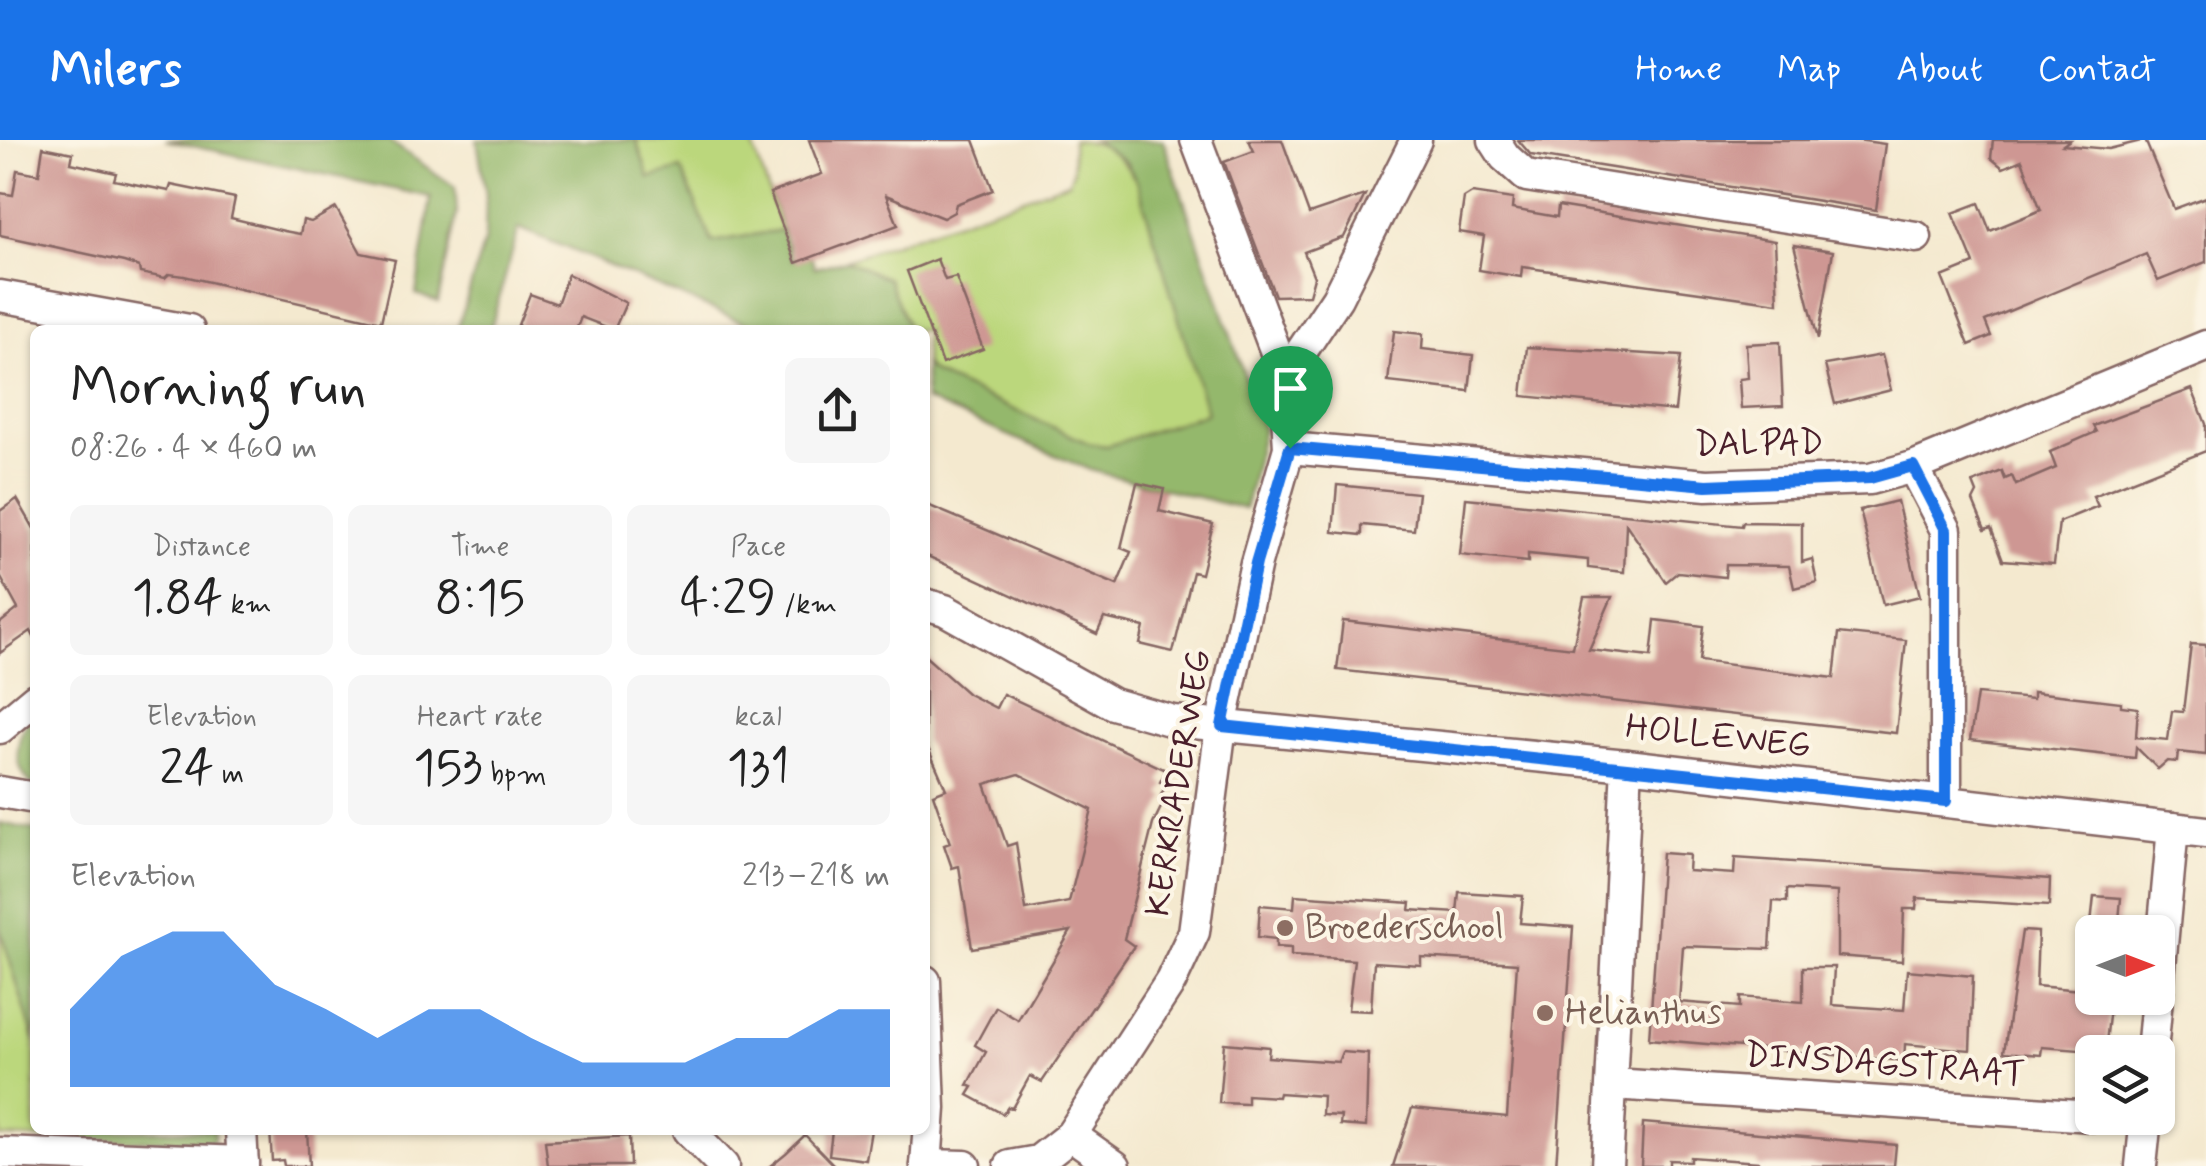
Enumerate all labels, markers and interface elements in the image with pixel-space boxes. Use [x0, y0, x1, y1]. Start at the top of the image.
text: Milers [50, 39, 181, 102]
text: Home [1635, 47, 1722, 93]
text: Map [1777, 47, 1841, 93]
text: About [1896, 47, 1983, 93]
text: Contact [2038, 47, 2156, 93]
pin [1248, 346, 1333, 449]
text: Morning run [70, 353, 367, 425]
button: share [785, 358, 890, 463]
icon: arrive [1263, 361, 1318, 416]
street label: DALPAD [1694, 420, 1824, 468]
text: 08:26 · 4 × 460 m [70, 427, 317, 469]
text: Distance [152, 529, 251, 566]
text: Time [451, 529, 509, 566]
text: Pace [730, 529, 786, 566]
text: 1.84 [132, 566, 223, 632]
text: 8:15 [435, 566, 525, 632]
text: 4:29 [680, 566, 776, 632]
text: km [223, 587, 272, 624]
text: /km [776, 587, 837, 624]
street label: KERKRADERWEG [1135, 646, 1223, 920]
text: Elevation [147, 699, 257, 736]
text: Heart rate [417, 699, 543, 736]
text: kcal [735, 699, 782, 736]
street label: HOLLEWEG [1623, 704, 1813, 770]
text: 24 [159, 736, 214, 802]
text: 153 [413, 736, 483, 802]
text: 131 [727, 736, 790, 802]
text: m [214, 757, 244, 794]
text: bpm [483, 757, 547, 794]
text: Elevation [70, 855, 196, 897]
text: 213–218 m [742, 855, 890, 897]
place label: Broederschool [1305, 905, 1504, 951]
north arrow [2075, 915, 2175, 1015]
map controls [2075, 915, 2175, 1135]
marker: Broederschool [1274, 917, 1296, 939]
place label: Helianthus [1565, 990, 1722, 1036]
marker: Helianthus [1534, 1002, 1556, 1024]
street label: DINSDAGSTRAAT [1743, 1032, 2027, 1098]
button: layers [2075, 1035, 2175, 1135]

